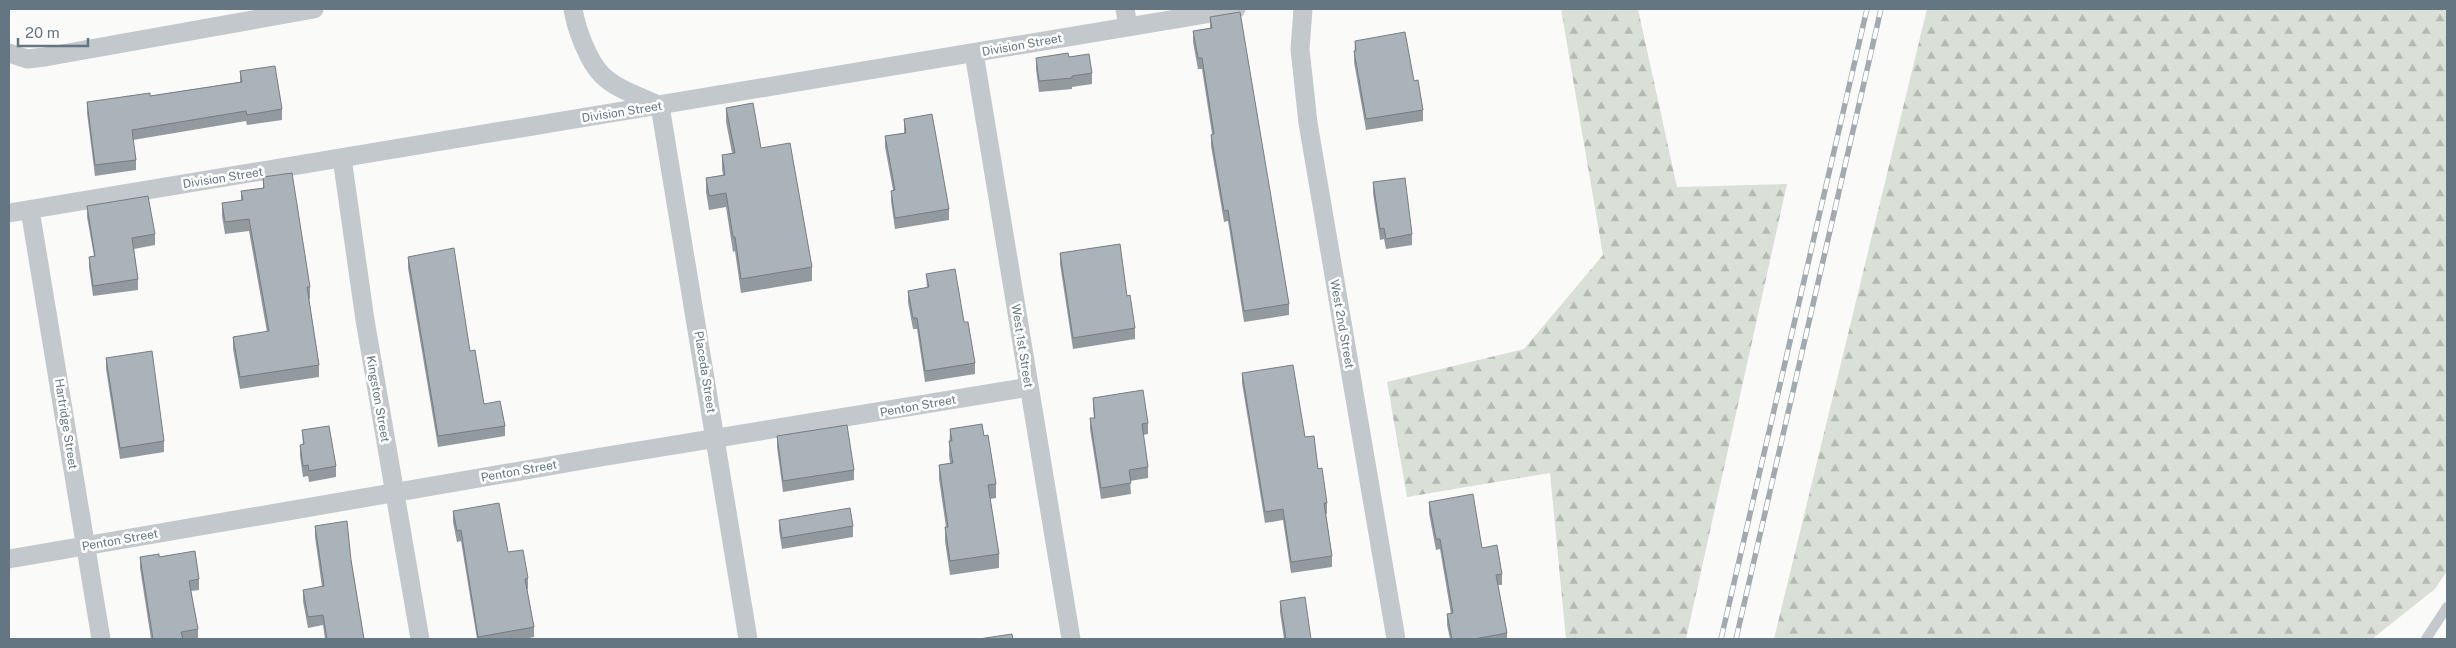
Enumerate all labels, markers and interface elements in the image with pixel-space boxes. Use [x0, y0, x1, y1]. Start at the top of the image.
scale bar [18, 15, 88, 47]
text: 20 m [25, 24, 60, 41]
street label: Division Street [981, 31, 1063, 59]
street label: Division Street [581, 99, 663, 125]
street label: Division Street [182, 165, 264, 191]
street label: West 2nd Street [1327, 278, 1357, 370]
street label: West 1st Street [1008, 303, 1036, 389]
street label: Placeda Street [692, 330, 718, 414]
street label: Kingston Street [364, 355, 393, 444]
street label: Hartridge Street [52, 378, 80, 471]
street label: Penton Street [879, 392, 958, 420]
street label: Penton Street [480, 457, 559, 485]
street label: Penton Street [81, 526, 160, 554]

